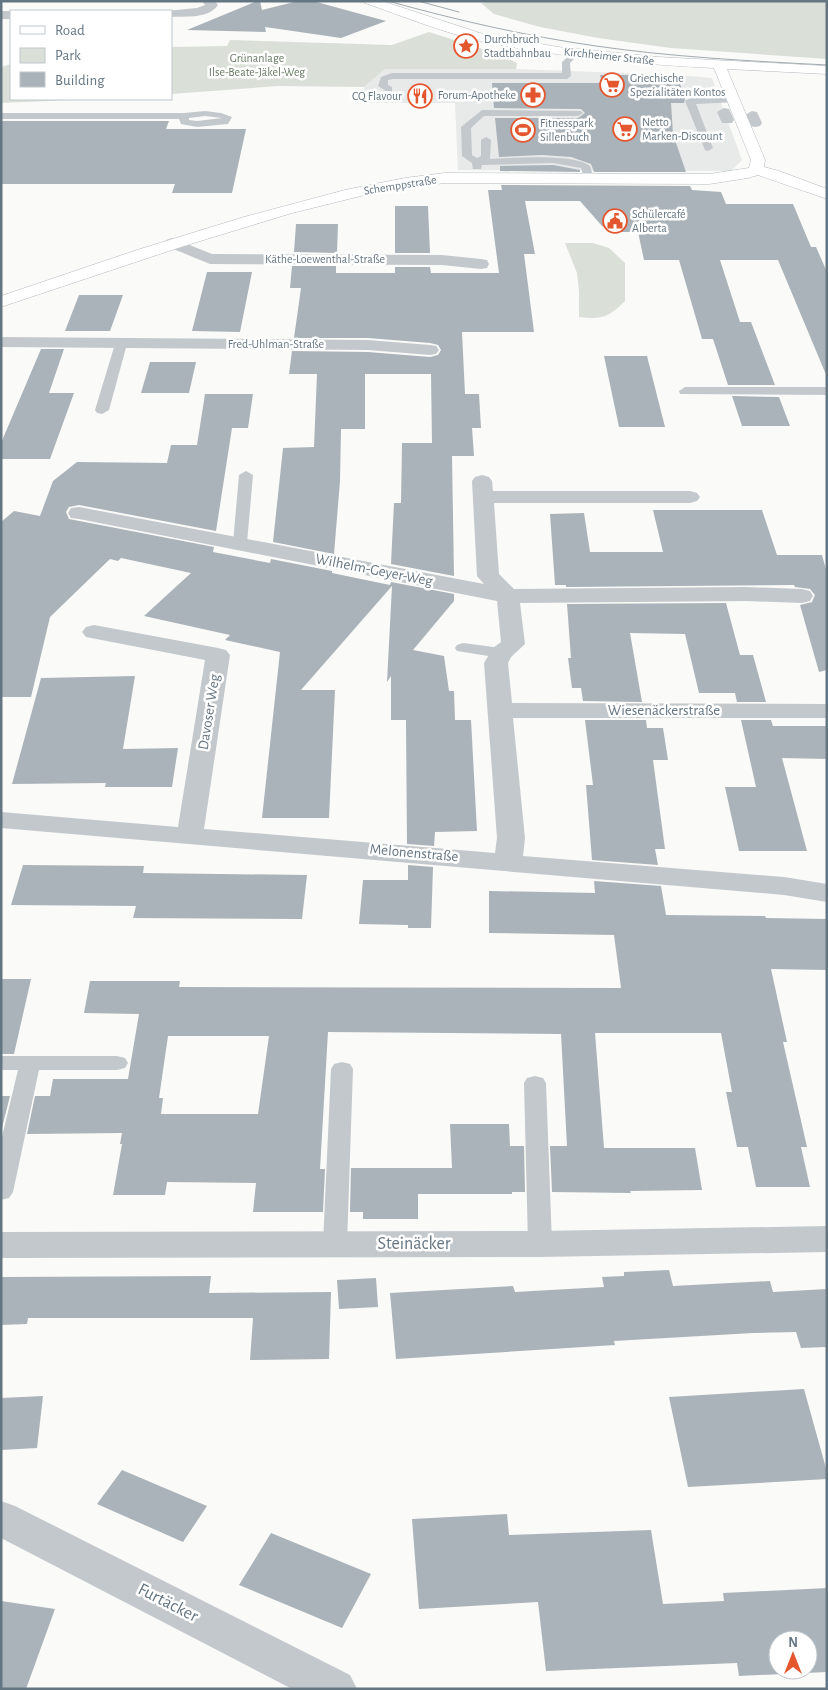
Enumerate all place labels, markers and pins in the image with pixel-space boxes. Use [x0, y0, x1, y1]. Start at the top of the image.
place icon: Durchbruch Stadtbahnbau [453, 33, 479, 59]
place label: Durchbruch Stadtbahnbau [484, 33, 551, 59]
supermarket icon: Griechische Spezialitäten Kontos [599, 72, 625, 98]
place label: Griechische Spezialitäten Kontos [630, 72, 726, 98]
pharmacy icon: Forum-Apotheke [520, 82, 546, 108]
restaurant icon: CQ Flavour [407, 83, 433, 109]
place label: Forum-Apotheke [438, 89, 516, 101]
place label: CQ Flavour [352, 90, 402, 103]
supermarket icon: Netto Marken-Discount [612, 116, 638, 142]
place label: Netto Marken-Discount [642, 116, 723, 142]
sports icon: Fitnesspark Sillenbuch [510, 117, 536, 143]
place label: Fitnesspark Sillenbuch [540, 117, 594, 143]
public building icon: Schülercafé Alberta [602, 208, 628, 234]
place label: Schülercafé Alberta [632, 208, 686, 234]

